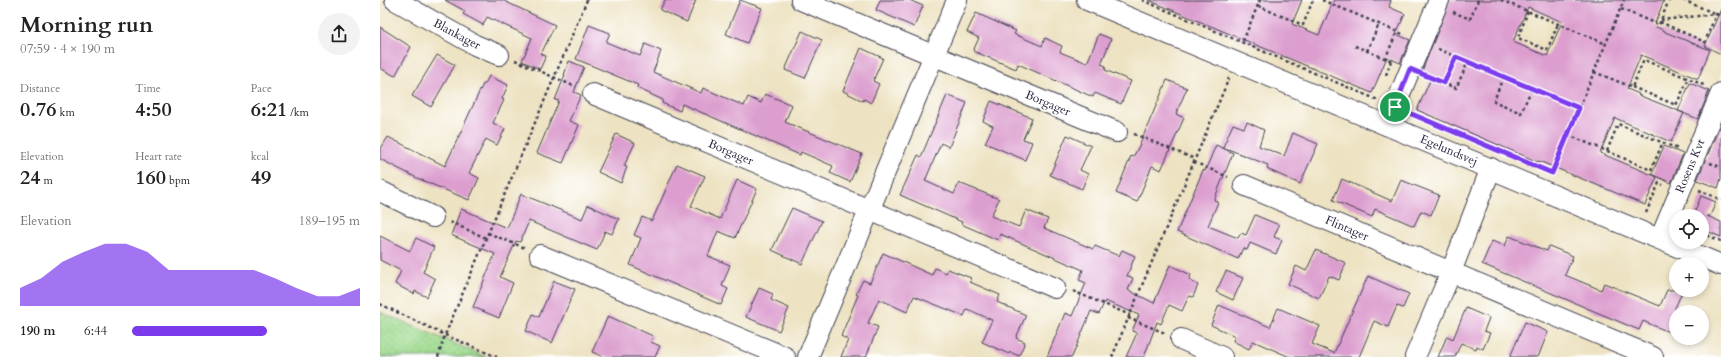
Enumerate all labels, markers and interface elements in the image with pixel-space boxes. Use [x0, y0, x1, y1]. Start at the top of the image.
text: Morning run [20, 10, 153, 40]
button: share [318, 13, 360, 55]
street label: Blankager [431, 15, 484, 53]
text: 07:59 · 4 × 190 m [20, 40, 115, 58]
text: Distance [20, 81, 60, 96]
text: Time [135, 81, 161, 96]
text: Pace [251, 81, 272, 96]
street label: Borgager [1023, 86, 1074, 120]
pin [1378, 90, 1412, 124]
text: 0.76 [20, 96, 57, 123]
text: 4:50 [135, 96, 172, 123]
text: 6:21 [251, 96, 287, 123]
icon: arrive [1384, 96, 1406, 118]
text: km [57, 105, 75, 120]
text: /km [287, 105, 309, 120]
street label: Egelundsvej [1418, 131, 1480, 169]
street label: Borgager [706, 135, 757, 169]
street label: Rosens Kvt [1671, 136, 1709, 195]
text: Elevation [20, 149, 64, 164]
text: Heart rate [135, 149, 182, 164]
text: kcal [251, 149, 269, 164]
text: 24 [20, 164, 41, 191]
text: 160 [135, 164, 166, 191]
text: 49 [251, 164, 271, 191]
text: m [41, 173, 53, 188]
text: bpm [166, 173, 190, 188]
map controls [1669, 209, 1709, 345]
button: locate [1669, 209, 1709, 249]
text: Elevation [20, 212, 72, 230]
text: 189–195 m [298, 212, 360, 230]
street label: Flintager [1323, 212, 1372, 245]
button: + [1669, 257, 1709, 297]
button: − [1669, 305, 1709, 345]
text: 190 m [20, 322, 55, 340]
text: 6:44 [84, 322, 107, 340]

